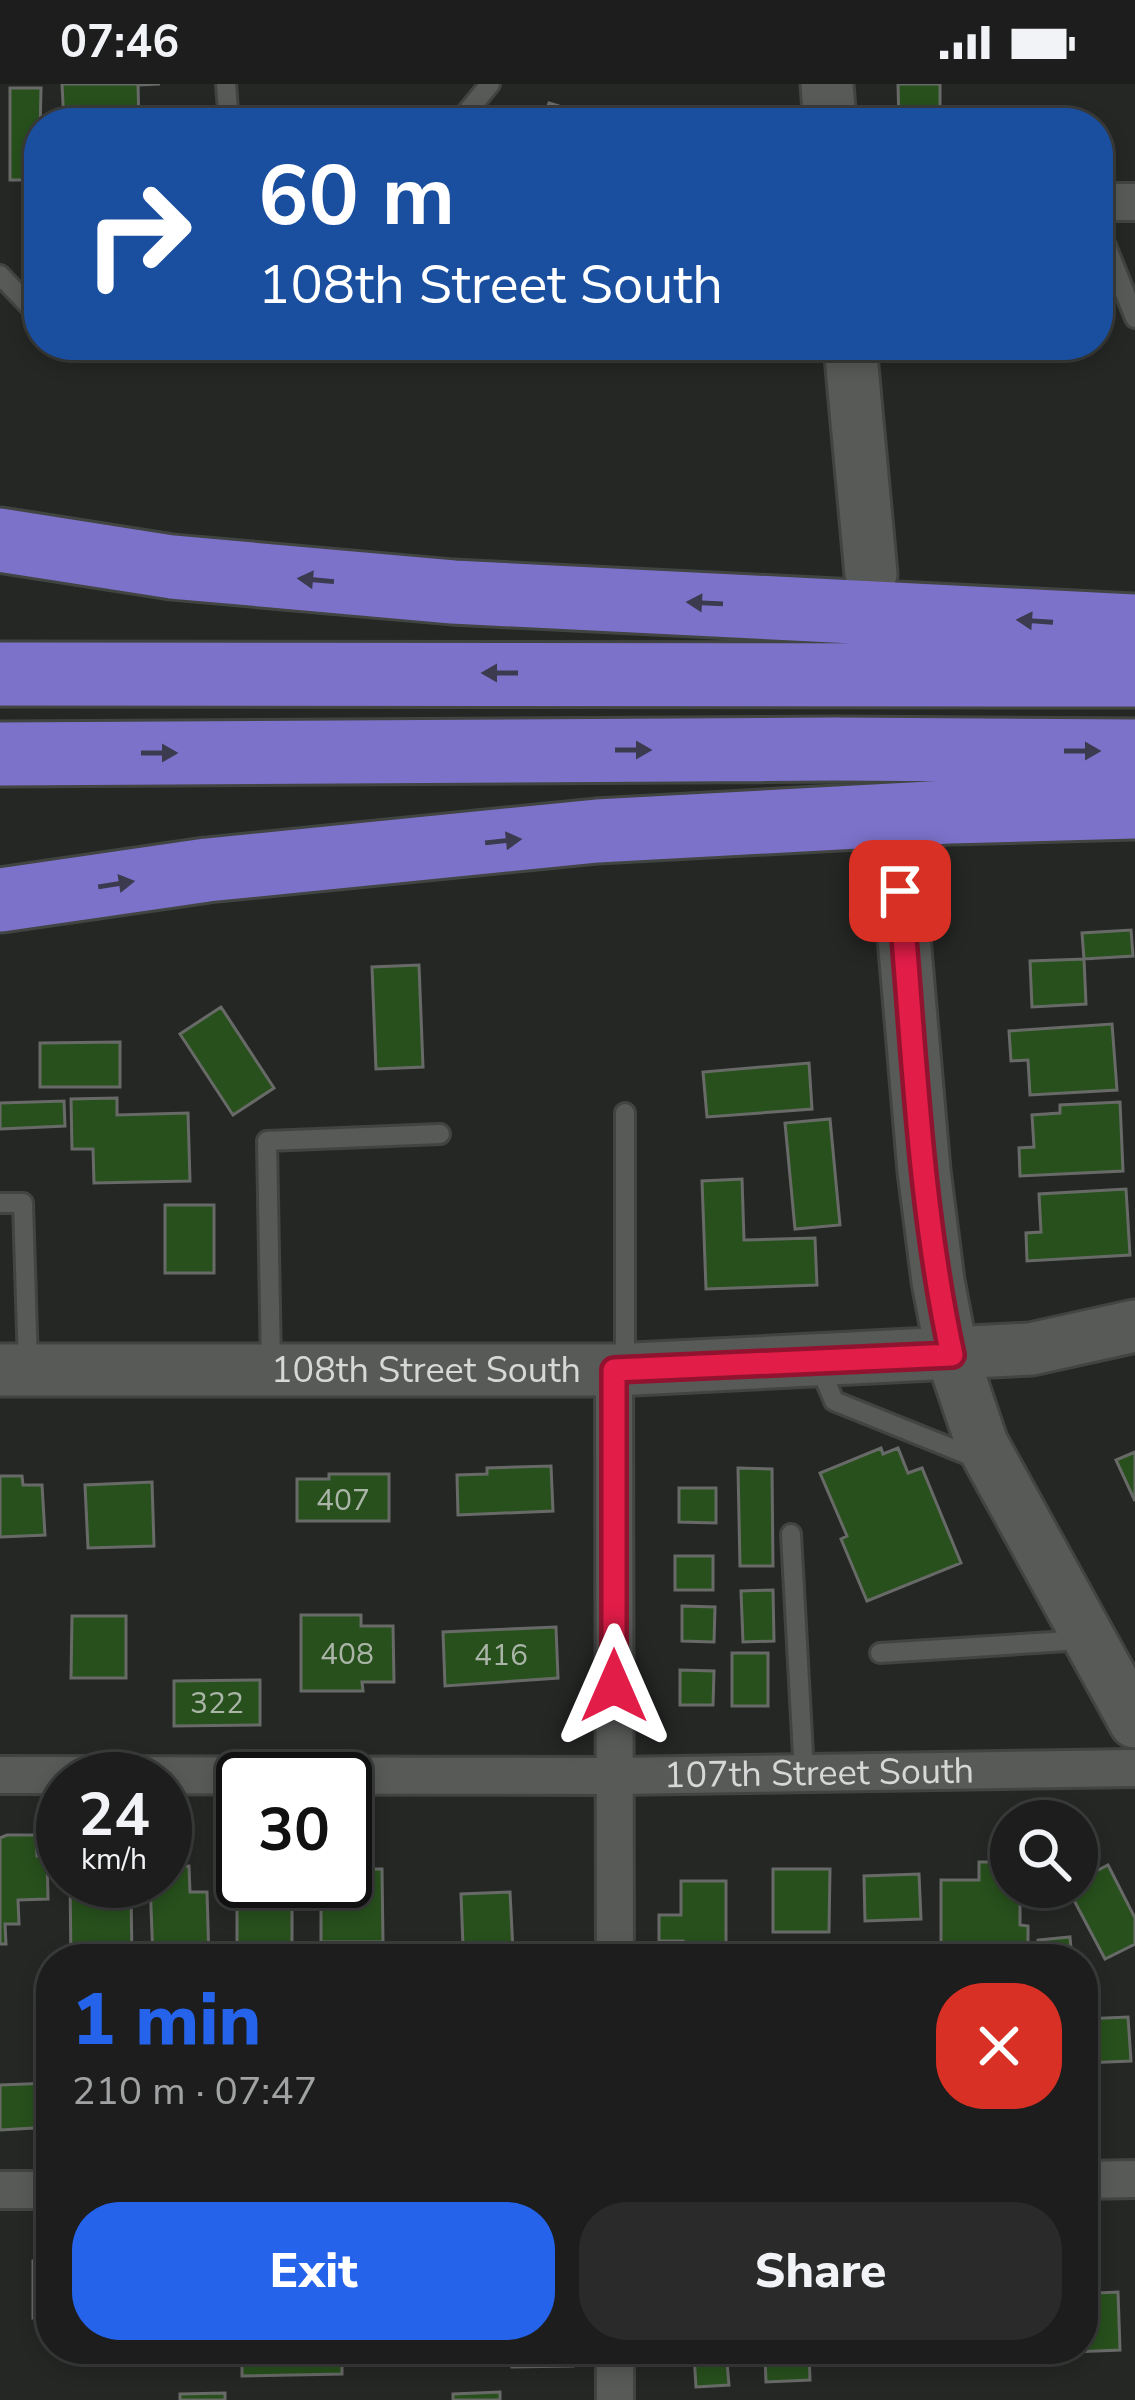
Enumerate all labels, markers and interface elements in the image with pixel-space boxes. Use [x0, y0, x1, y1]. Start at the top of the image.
text: 07:46 [60, 12, 179, 73]
text: 60 m [258, 139, 455, 254]
icon: right [60, 156, 216, 312]
text: 108th Street South [258, 248, 723, 322]
one-way arrow [297, 570, 334, 589]
one-way arrow [685, 594, 723, 613]
one-way arrow [1016, 611, 1053, 630]
one-way arrow [480, 663, 518, 683]
one-way arrow [615, 740, 653, 760]
one-way arrow [1064, 741, 1102, 761]
one-way arrow [141, 743, 179, 763]
one-way arrow [485, 831, 522, 850]
pin [849, 840, 951, 942]
icon: arrive [867, 858, 933, 924]
one-way arrow [98, 874, 135, 893]
street label: 108th Street South [271, 1346, 581, 1395]
house number: 407 [316, 1480, 370, 1521]
position arrow [551, 1623, 677, 1749]
house number: 408 [320, 1634, 374, 1675]
house number: 416 [474, 1635, 528, 1676]
house number: 322 [190, 1683, 244, 1724]
street label: 107th Street South [664, 1746, 974, 1800]
speed limit sign: 30 [216, 1752, 372, 1908]
text: 24 [78, 1774, 150, 1856]
map controls [990, 1800, 1098, 1908]
button: search [990, 1800, 1098, 1908]
text: km/h [81, 1839, 147, 1880]
text: 1 min [72, 1971, 261, 2069]
button: close [936, 1983, 1062, 2109]
text: 210 m · 07:47 [72, 2065, 317, 2118]
button: Exit [72, 2202, 555, 2340]
button: Share [579, 2202, 1062, 2340]

